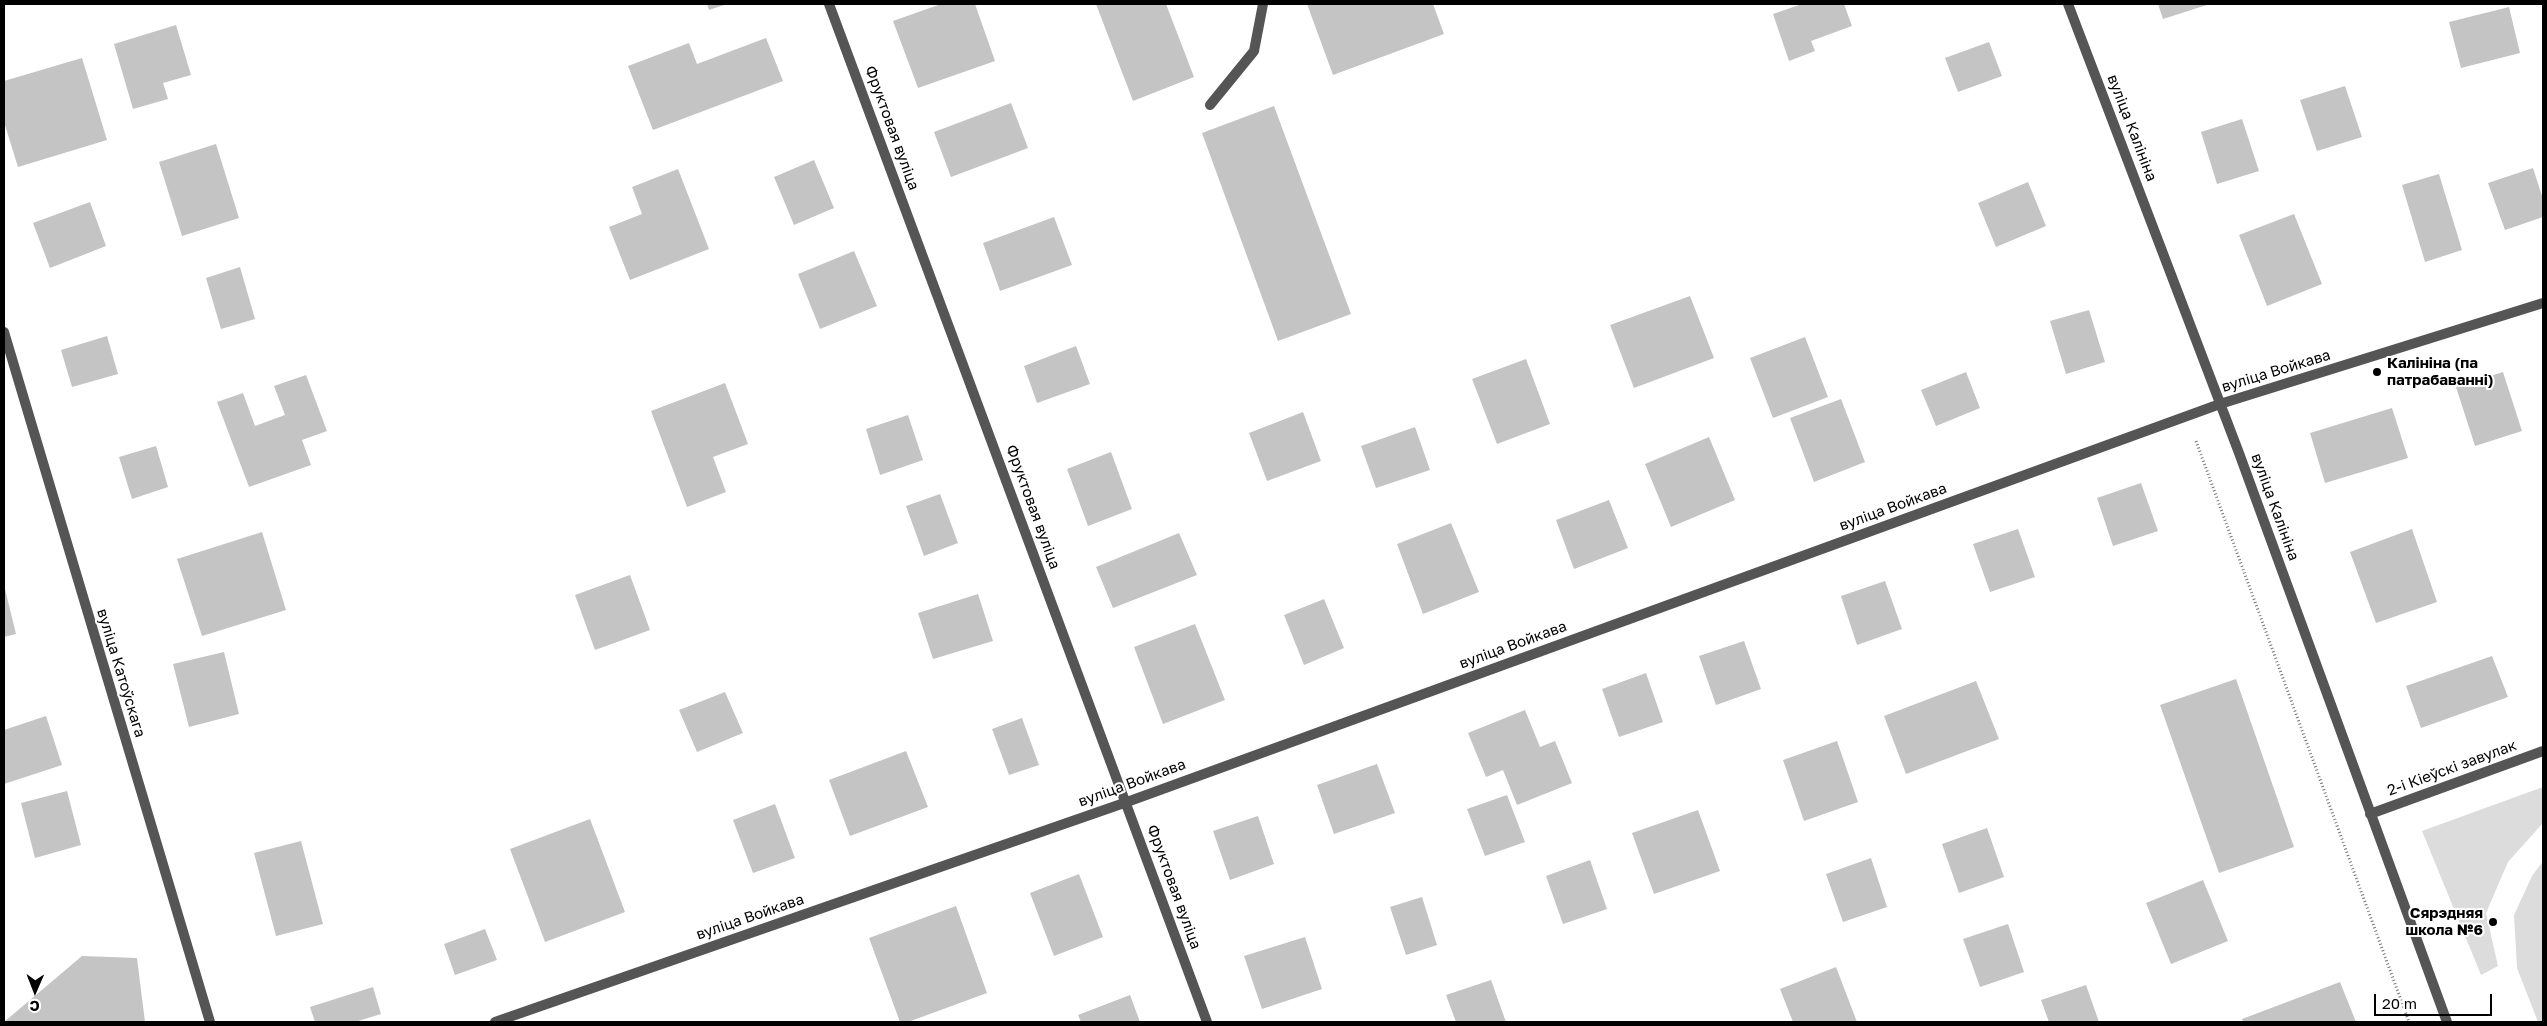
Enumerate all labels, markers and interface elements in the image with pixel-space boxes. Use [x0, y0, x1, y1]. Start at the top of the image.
street label: Фруктовая вуліца [861, 63, 923, 193]
street label: вуліца Калініна [2103, 72, 2161, 184]
street label: вуліца Войкава [2219, 346, 2333, 396]
place label: Калініна (па патрабаванні) [2387, 354, 2494, 389]
marker: Калініна (па патрабаванні) [2371, 366, 2383, 378]
street label: Фруктовая вуліца [1002, 442, 1064, 572]
street label: вуліца Калініна [2247, 451, 2303, 563]
street label: вуліца Войкава [1837, 479, 1949, 535]
street label: вуліца Катоўскага [93, 606, 149, 740]
street label: вуліца Войкава [1457, 617, 1569, 673]
street label: 2-і Кіеўскі завулак [2385, 736, 2519, 800]
street label: вуліца Войкава [1076, 755, 1188, 811]
street label: Фруктовая вуліца [1143, 822, 1205, 952]
street label: вуліца Войкава [694, 890, 806, 944]
place label: Сярэдняя школа №6 [2406, 904, 2483, 939]
marker: Сярэдняя школа №6 [2487, 916, 2499, 928]
north arrow [10, 966, 60, 1016]
scale bar [2377, 984, 2494, 1016]
text: 20 m [2382, 994, 2417, 1012]
text: С [30, 998, 40, 1015]

